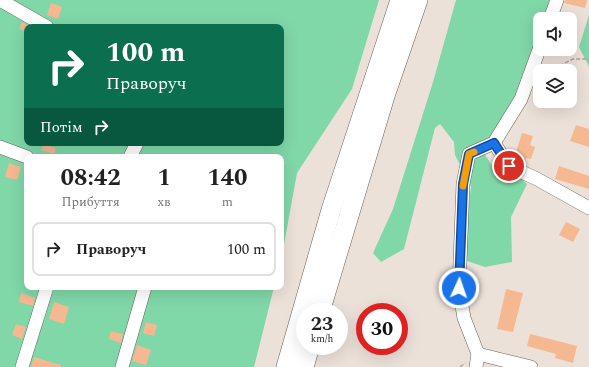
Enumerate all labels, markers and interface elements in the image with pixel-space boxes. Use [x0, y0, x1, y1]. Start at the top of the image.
map controls [533, 12, 577, 108]
button: sound [533, 12, 577, 56]
text: 100 m [106, 31, 185, 74]
icon: right [40, 40, 92, 92]
button: layers [533, 64, 577, 108]
text: Праворуч [106, 70, 186, 97]
text: Потім [40, 116, 82, 139]
icon: right [90, 116, 112, 138]
pin [492, 149, 526, 183]
icon: arrive [498, 155, 520, 177]
text: 08:42 [60, 160, 121, 196]
text: 1 [157, 160, 171, 196]
text: 140 [207, 160, 248, 196]
text: Прибуття [61, 192, 120, 212]
text: хв [157, 192, 170, 212]
text: m [222, 192, 233, 212]
icon: right [42, 238, 64, 260]
text: Праворуч [76, 238, 146, 261]
text: 100 m [227, 238, 266, 261]
position arrow [438, 267, 480, 309]
speed limit sign: 30 [356, 303, 408, 355]
text: 23 [311, 309, 333, 339]
text: km/h [311, 331, 333, 347]

